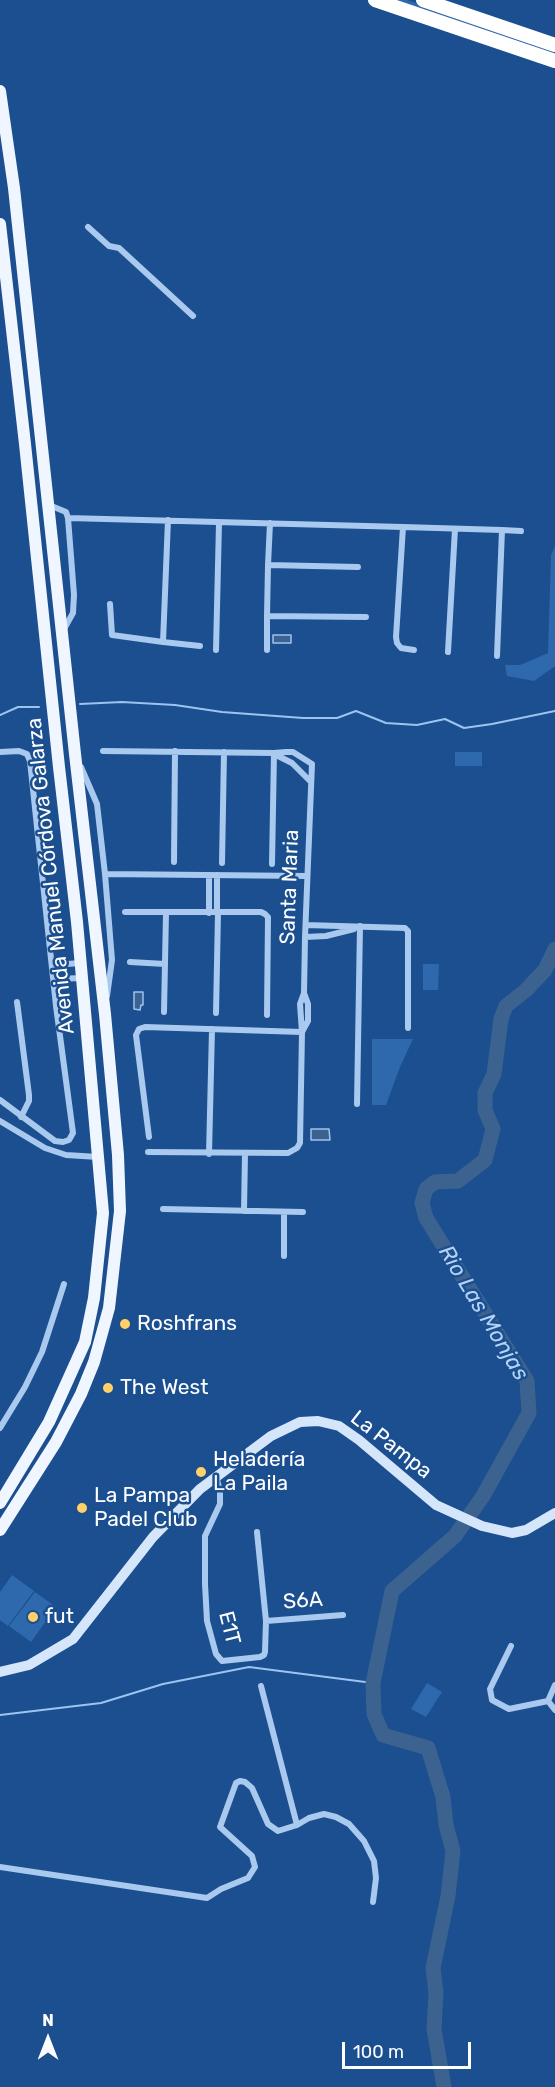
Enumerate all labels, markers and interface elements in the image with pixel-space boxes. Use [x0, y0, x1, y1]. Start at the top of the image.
street label: Avenida Manuel Córdova Galarza [22, 717, 80, 1035]
street label: Santa Maria [275, 829, 305, 945]
water label: Rio Las Monjas [432, 1241, 534, 1385]
place label: Roshfrans [137, 1311, 237, 1337]
marker: Roshfrans [118, 1317, 132, 1331]
place label: The West [120, 1375, 208, 1401]
marker: The West [101, 1381, 115, 1395]
street label: La Pampa [345, 1405, 437, 1485]
place label: Heladería La Paila [213, 1447, 305, 1497]
marker: Heladería La Paila [194, 1465, 208, 1479]
place label: La Pampa Padel Club [94, 1483, 198, 1533]
marker: La Pampa Padel Club [75, 1501, 89, 1515]
street label: S6A [282, 1587, 324, 1615]
place label: fut [45, 1604, 74, 1630]
street label: E1T [213, 1609, 245, 1647]
marker: fut [26, 1610, 40, 1624]
north arrow [18, 2009, 78, 2069]
text: N [42, 2011, 54, 2030]
scale bar [345, 2030, 474, 2068]
text: 100 m [353, 2041, 404, 2063]

